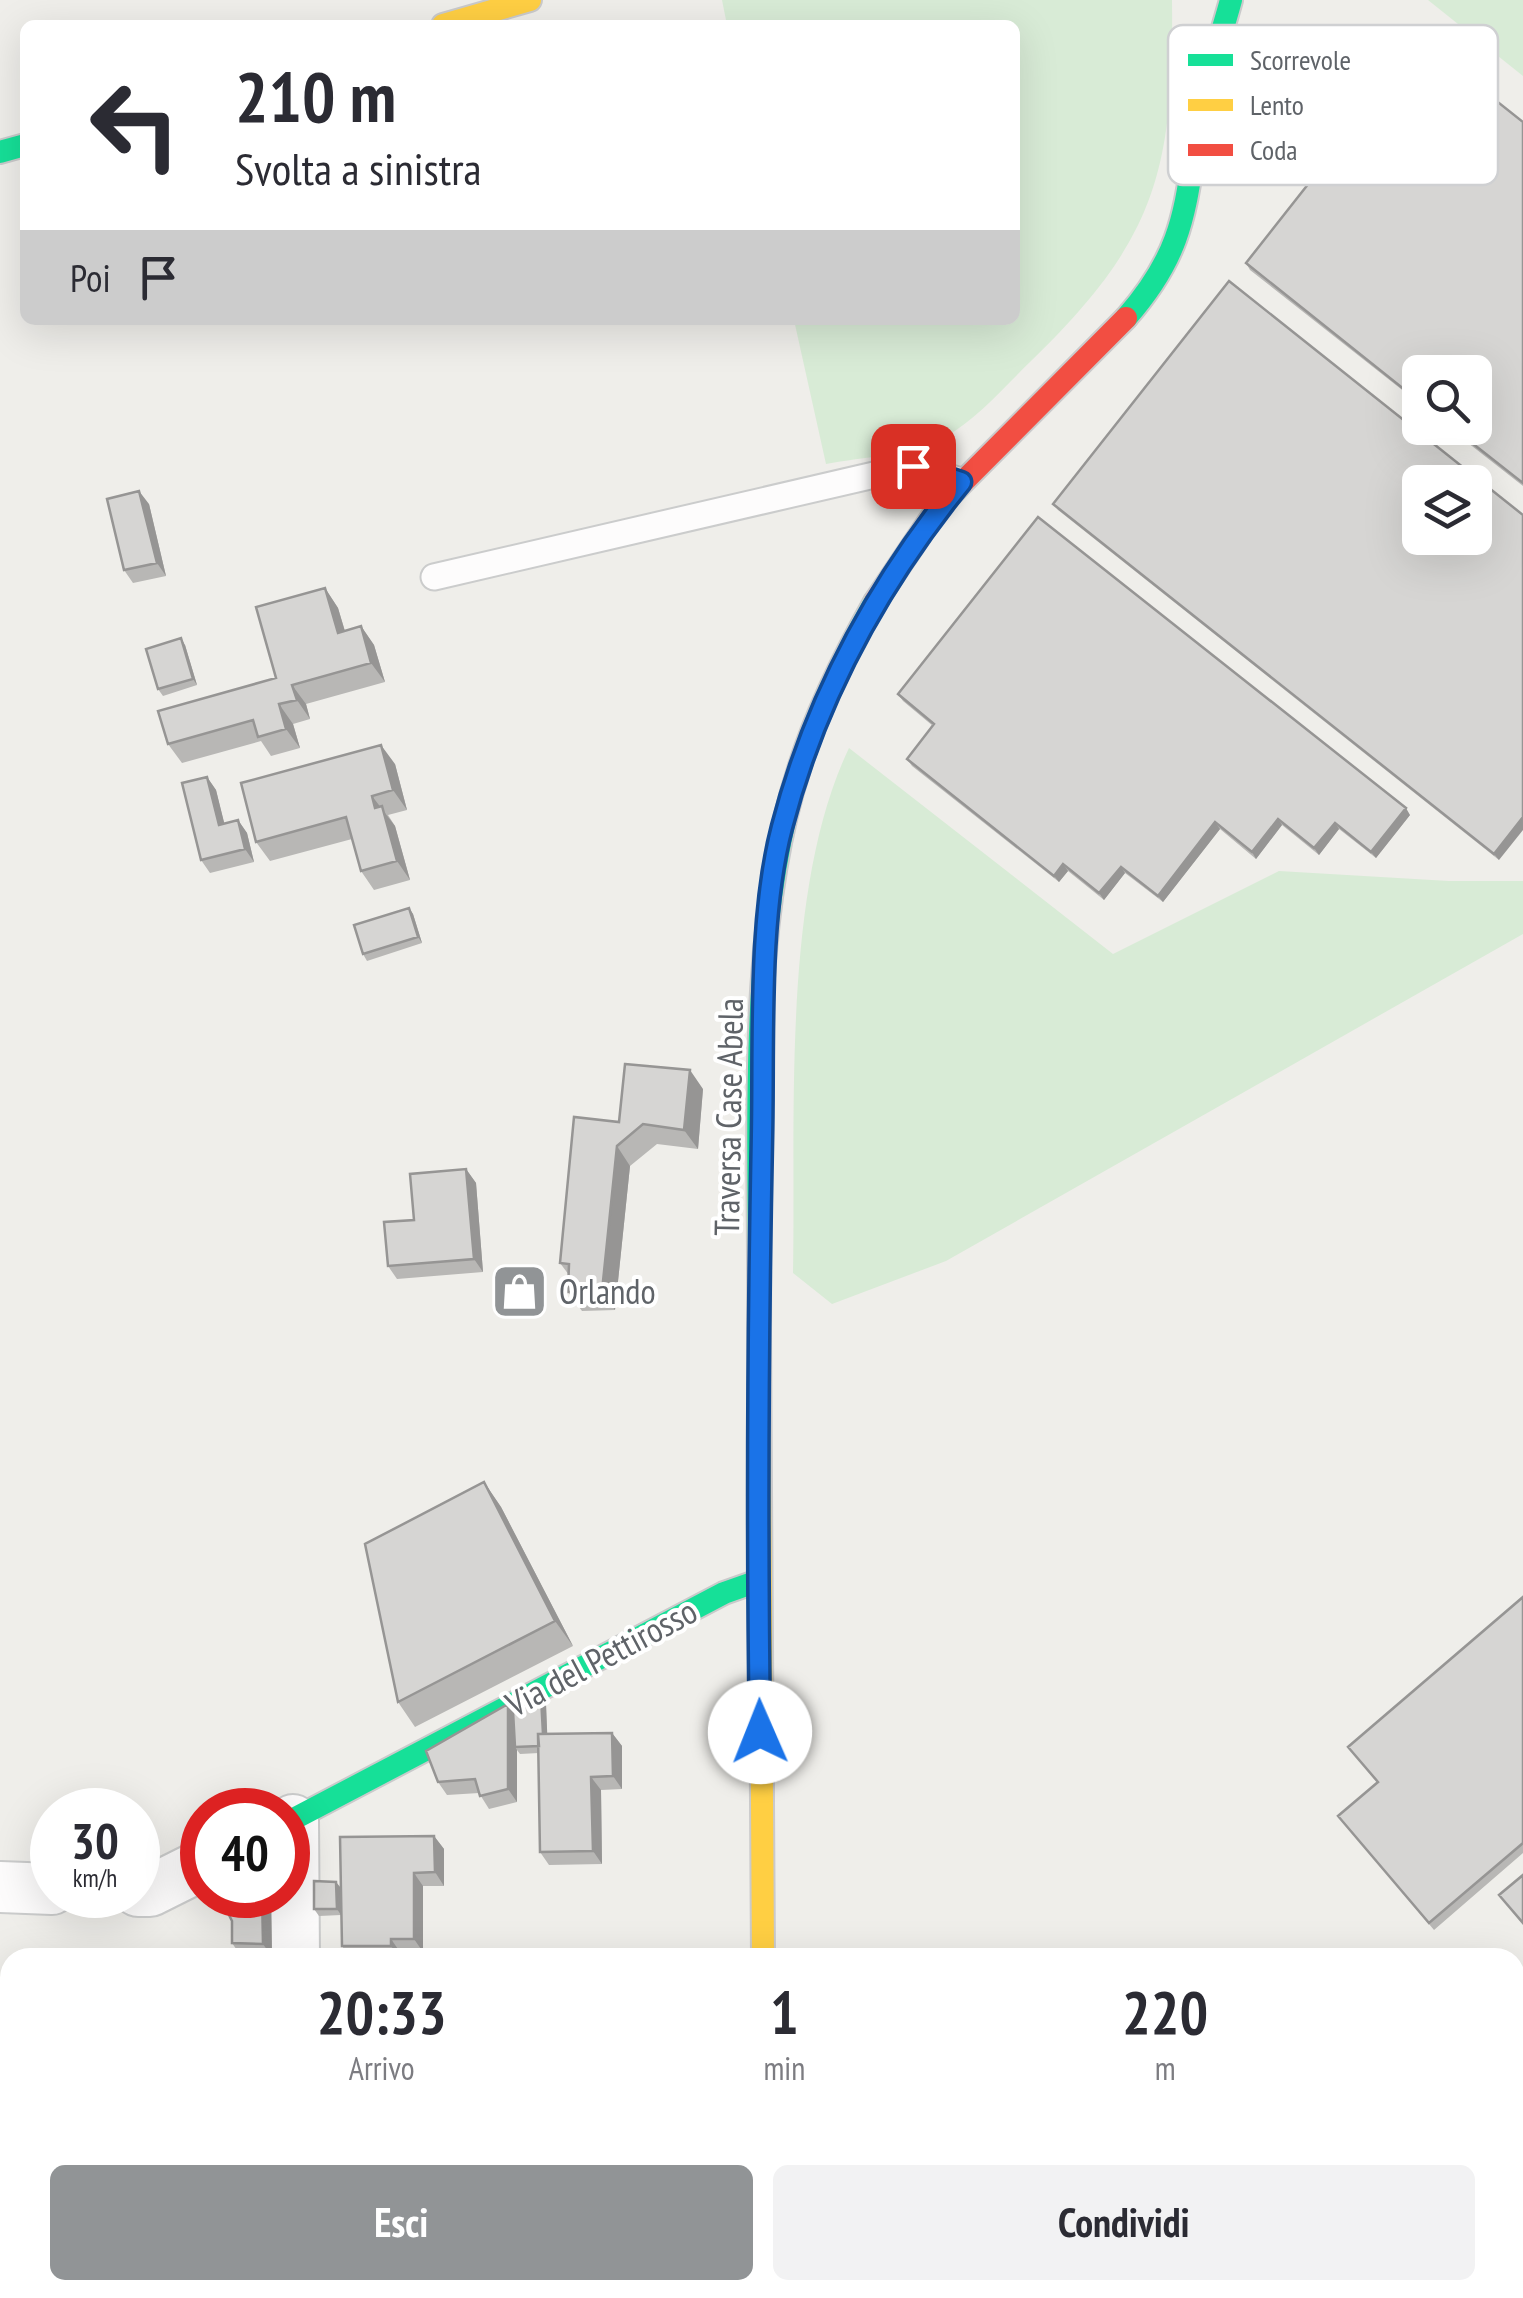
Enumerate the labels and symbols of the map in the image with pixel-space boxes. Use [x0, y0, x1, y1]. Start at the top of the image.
legend [1168, 25, 1498, 185]
text: Scorrevole [1250, 41, 1351, 78]
text: Lento [1250, 86, 1304, 123]
text: Coda [1250, 131, 1297, 168]
pin [871, 424, 956, 509]
street label: Traversa Case Abela [703, 998, 753, 1236]
shop icon: Orlando [490, 1261, 550, 1321]
place label: Orlando [559, 1268, 656, 1314]
street label: Via del Pettirosso [497, 1587, 704, 1727]
position arrow [708, 1680, 812, 1784]
speed limit sign: 40 [180, 1788, 310, 1918]

